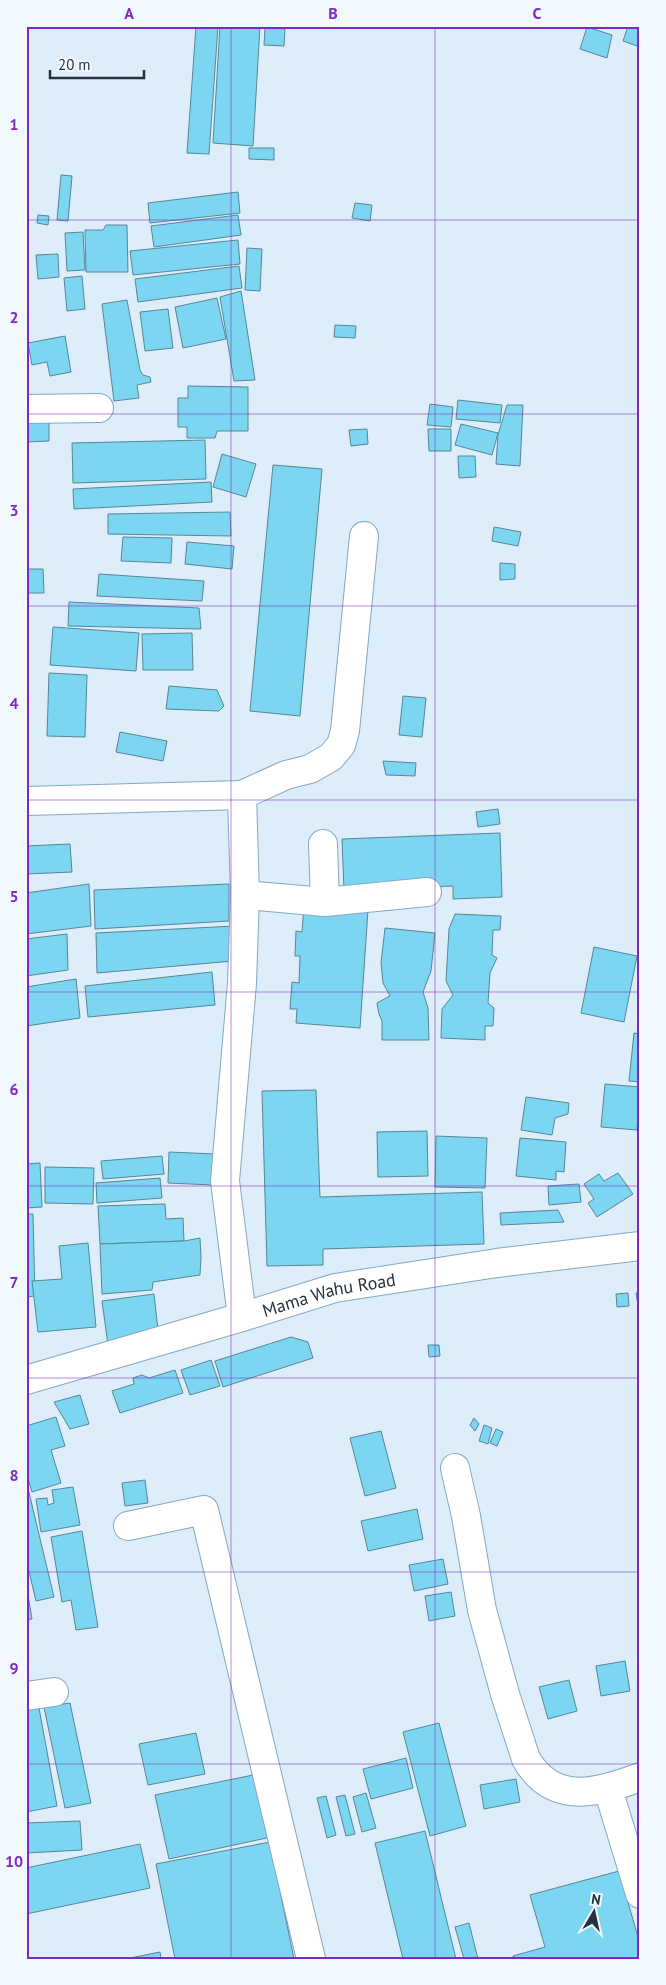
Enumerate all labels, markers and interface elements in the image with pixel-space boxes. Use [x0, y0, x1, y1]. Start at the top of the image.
text: A [124, 3, 134, 23]
text: B [328, 3, 338, 23]
text: C [533, 3, 542, 23]
scale bar [50, 48, 144, 80]
text: 20 m [58, 55, 91, 74]
text: 1 [9, 114, 19, 134]
text: 2 [9, 307, 19, 327]
text: 3 [9, 500, 19, 520]
text: 4 [9, 693, 19, 713]
text: 5 [9, 886, 19, 906]
text: 6 [9, 1079, 19, 1099]
street label: Mama Wahu Road [259, 1267, 397, 1322]
text: 7 [9, 1272, 19, 1292]
text: 8 [9, 1465, 19, 1485]
text: 9 [9, 1658, 19, 1678]
text: 10 [5, 1851, 23, 1871]
north arrow [568, 1888, 618, 1938]
text: N [590, 1890, 602, 1909]

